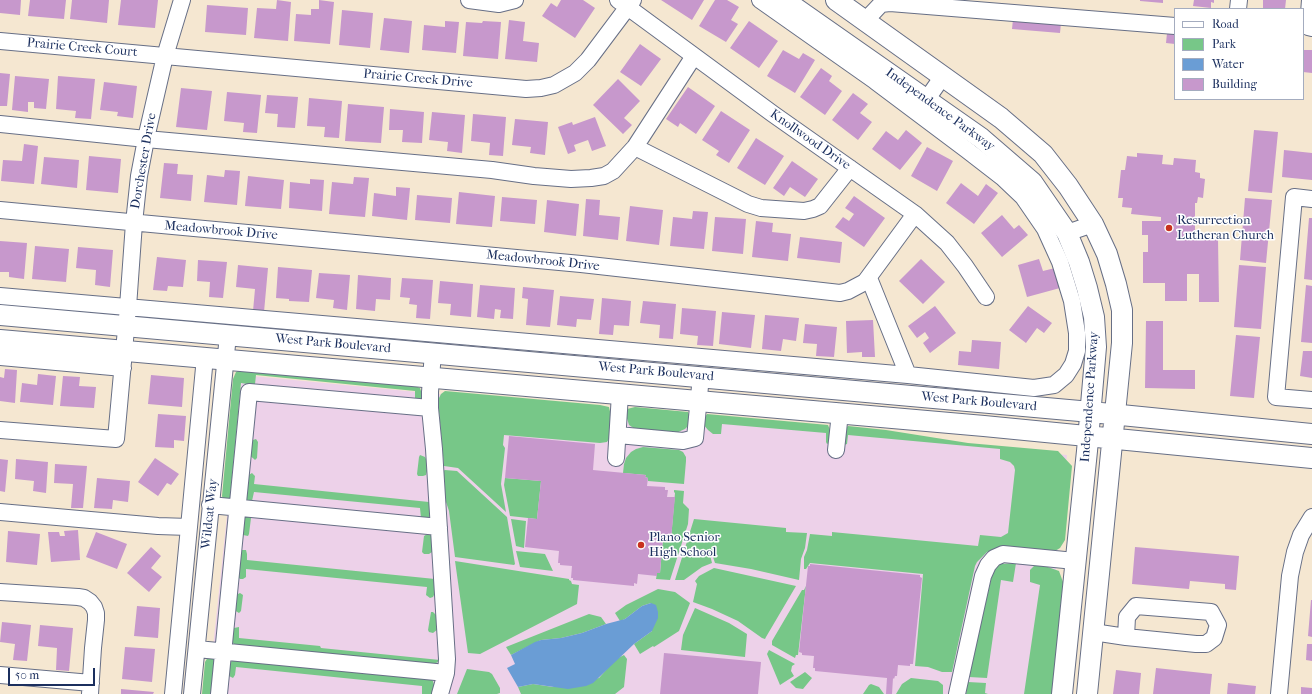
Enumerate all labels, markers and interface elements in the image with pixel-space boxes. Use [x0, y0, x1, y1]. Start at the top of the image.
legend [1174, 8, 1304, 100]
text: Road [1212, 17, 1239, 31]
street label: Prairie Creek Court [26, 35, 138, 61]
text: Park [1212, 37, 1236, 51]
text: Water [1212, 57, 1244, 71]
street label: Independence Parkway [882, 65, 998, 155]
street label: Prairie Creek Drive [363, 66, 473, 92]
text: Building [1212, 77, 1257, 91]
street label: Knollwood Drive [767, 106, 853, 174]
street label: Dorchester Drive [128, 112, 160, 210]
place label: Resurrection Lutheran Church [1177, 213, 1274, 244]
street label: Meadowbrook Drive [164, 218, 278, 244]
marker: Resurrection Lutheran Church [1164, 223, 1174, 233]
street label: Meadowbrook Drive [486, 247, 600, 275]
street label: West Park Boulevard [274, 331, 392, 357]
street label: Independence Parkway [1078, 331, 1102, 463]
street label: West Park Boulevard [597, 359, 715, 385]
street label: West Park Boulevard [920, 389, 1038, 415]
street label: Wildcat Way [199, 478, 221, 550]
place label: Plano Senior High School [649, 530, 720, 561]
marker: Plano Senior High School [636, 540, 646, 550]
scale bar [10, 660, 97, 686]
text: 50 m [15, 668, 39, 682]

